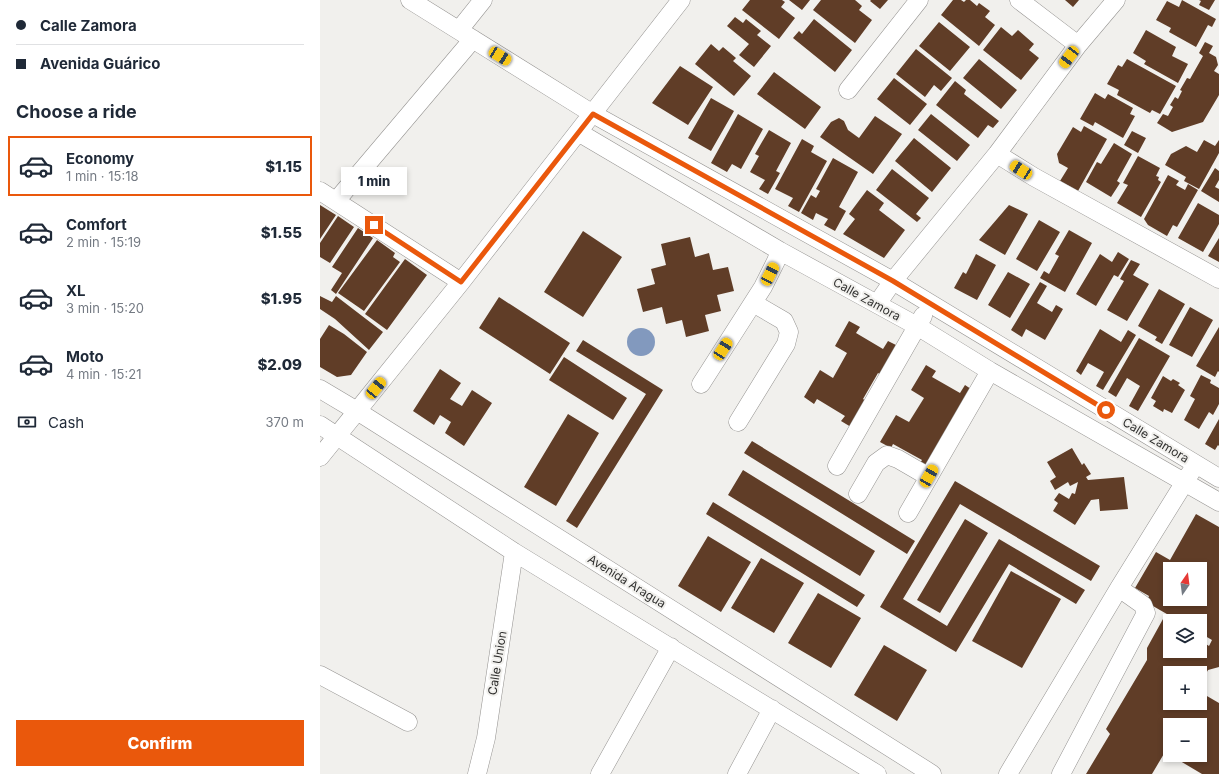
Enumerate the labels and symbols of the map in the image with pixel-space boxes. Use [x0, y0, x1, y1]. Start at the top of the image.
car [1057, 44, 1081, 70]
car [487, 45, 513, 67]
car [1008, 158, 1034, 182]
callout: 1 min [341, 167, 407, 195]
route end [365, 216, 383, 234]
car [759, 261, 781, 287]
street label: Calle Zamora [831, 274, 903, 324]
car [711, 336, 735, 362]
car [364, 375, 388, 401]
route start [1097, 401, 1115, 419]
street label: Calle Zamora [1120, 414, 1192, 466]
car [918, 463, 940, 489]
street label: Avenida Aragua [585, 551, 669, 611]
north arrow [1163, 562, 1207, 606]
street label: Calle Union [485, 630, 509, 696]

